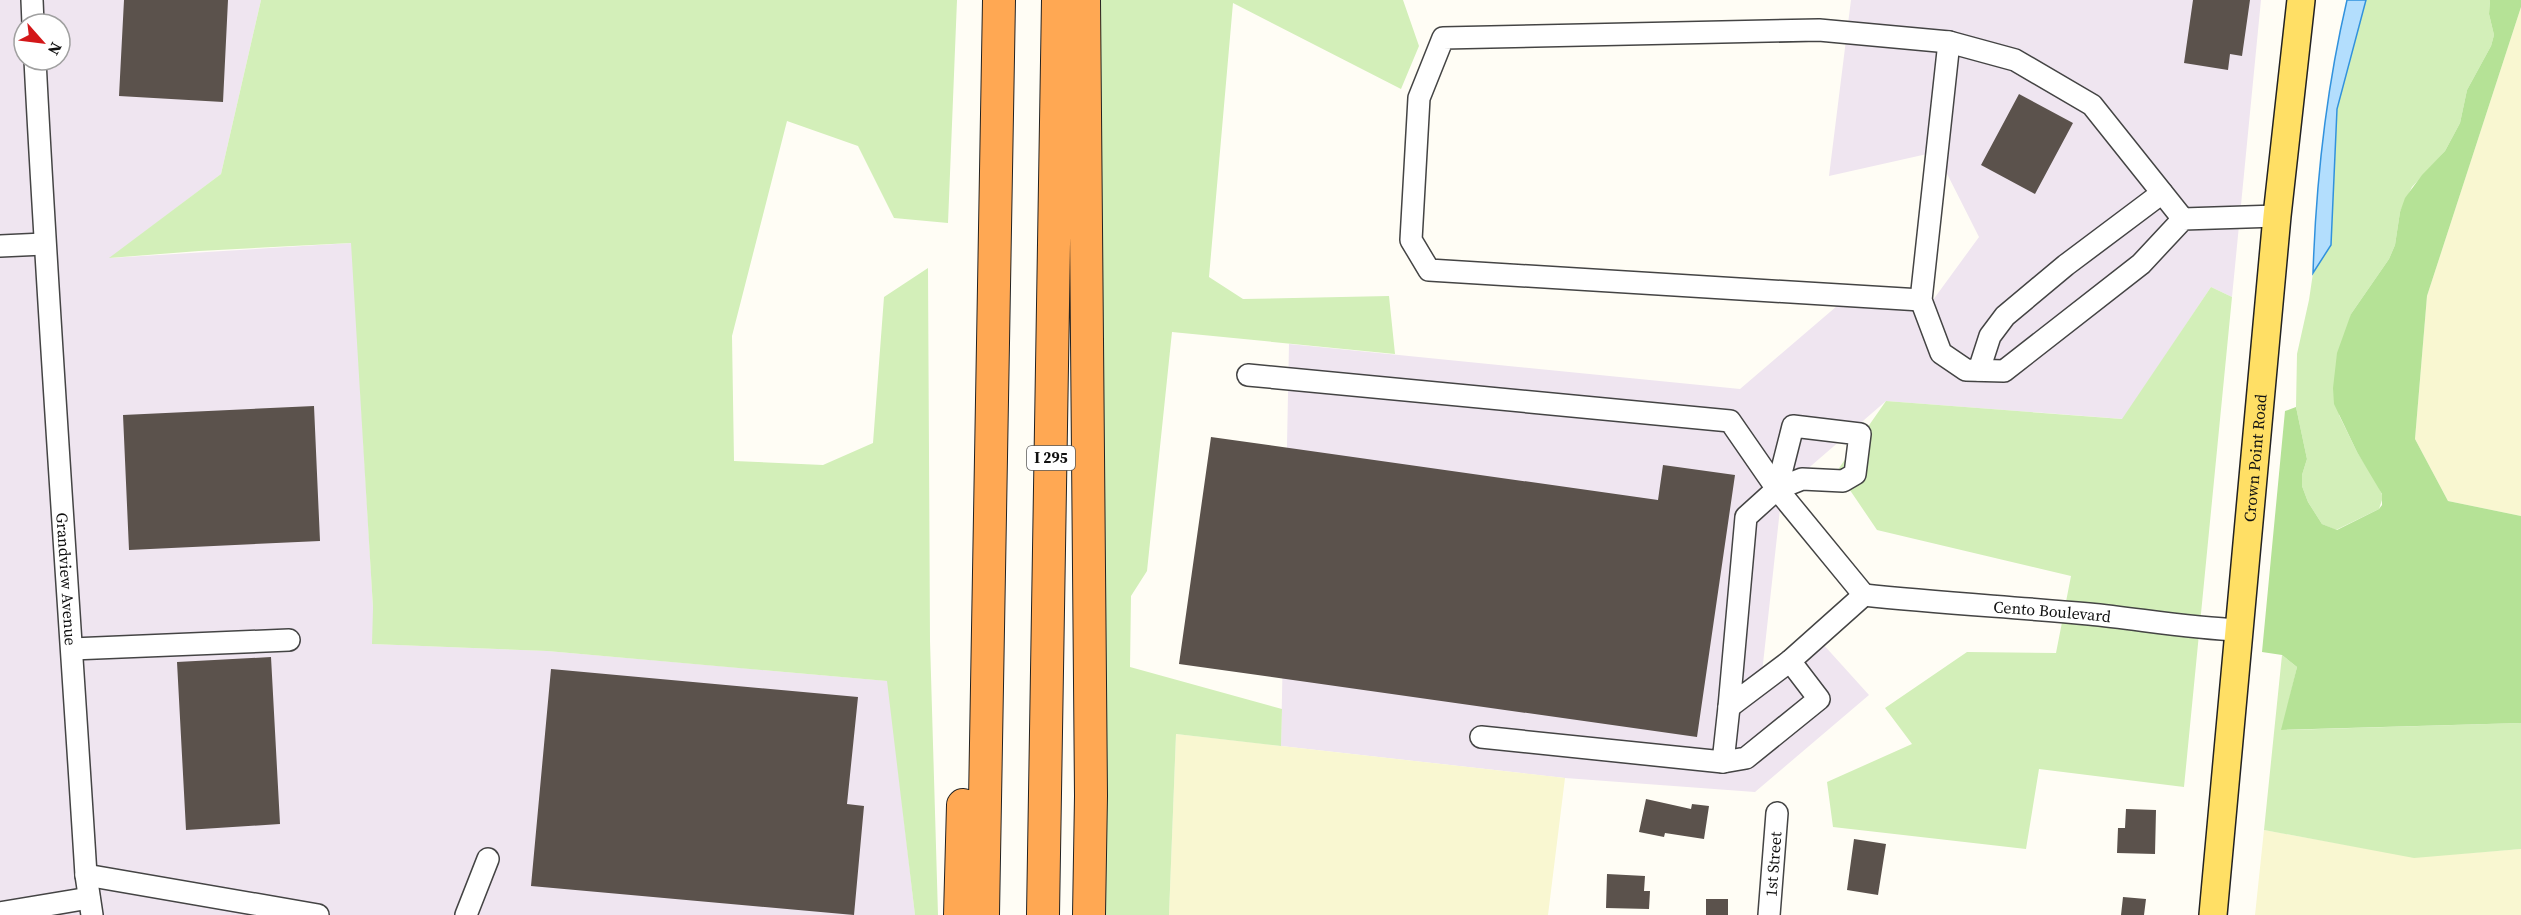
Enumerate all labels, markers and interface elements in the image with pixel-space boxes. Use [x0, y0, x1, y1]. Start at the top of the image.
north arrow [12, 12, 72, 72]
text: N [43, 39, 68, 60]
street label: Crown Point Road [2238, 393, 2272, 523]
road number: I 295 [1027, 446, 1075, 470]
street label: Grandview Avenue [51, 512, 82, 646]
street label: Cento Boulevard [1993, 595, 2112, 627]
street label: 1st Street [1759, 830, 1787, 898]

